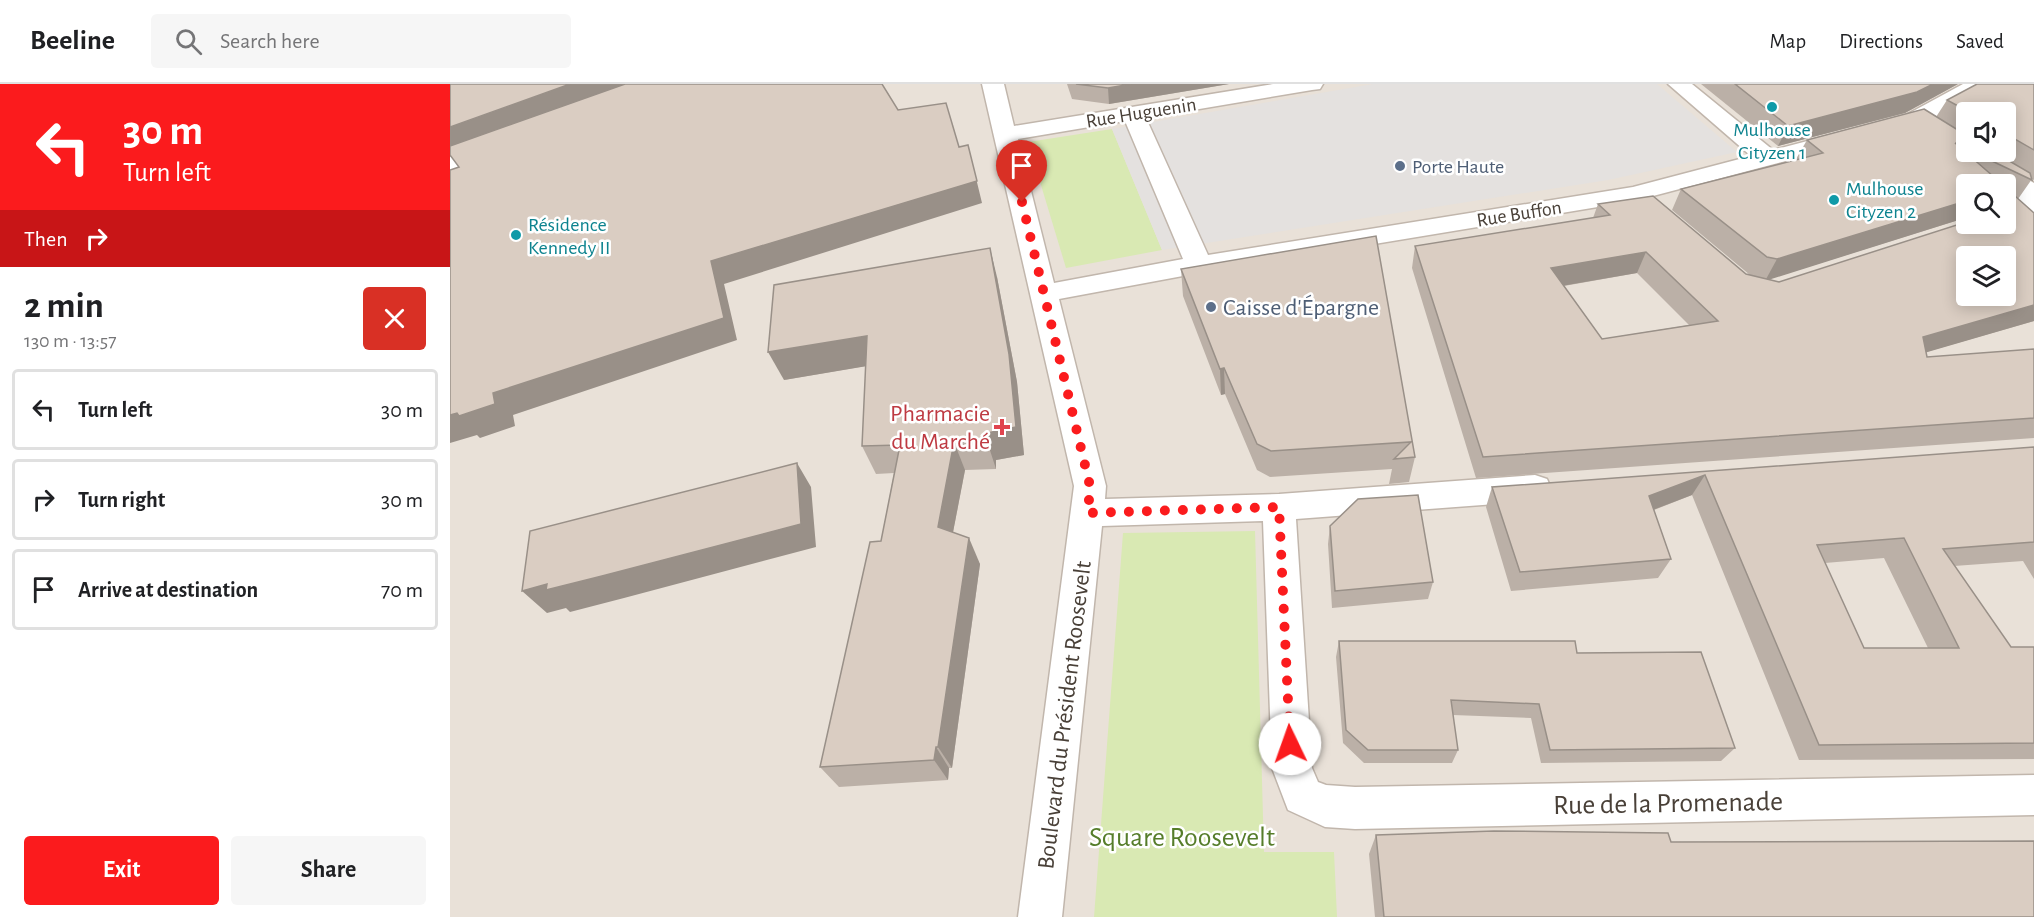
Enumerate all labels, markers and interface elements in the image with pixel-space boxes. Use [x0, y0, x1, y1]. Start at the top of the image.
search box [151, 14, 571, 68]
icon: search [172, 25, 205, 58]
text: Beeline [30, 27, 115, 55]
text: Search here [220, 30, 320, 52]
text: Map [1770, 31, 1806, 52]
text: Directions [1839, 31, 1923, 52]
text: Saved [1956, 31, 2004, 52]
street label: Rue Huguenin [1084, 94, 1198, 132]
marker: Mulhouse Cityzen 1 [1765, 100, 1779, 114]
map controls [1956, 102, 2016, 306]
button: sound [1956, 102, 2016, 162]
icon: left [24, 108, 102, 186]
text: 30 m [123, 110, 203, 152]
place label: Mulhouse Cityzen 1 [1733, 120, 1811, 163]
pin [996, 140, 1047, 202]
icon: arrive [1005, 149, 1038, 182]
place label: Porte Haute [1412, 157, 1504, 177]
text: Turn left [123, 159, 211, 186]
marker: Porte Haute [1393, 159, 1407, 173]
button: search [1956, 174, 2016, 234]
place label: Mulhouse Cityzen 2 [1846, 179, 1924, 222]
marker: Mulhouse Cityzen 2 [1827, 193, 1841, 207]
street label: Rue Buffon [1475, 197, 1563, 231]
place label: Résidence Kennedy II [528, 215, 610, 258]
icon: right [80, 222, 113, 255]
text: Then [24, 228, 68, 250]
marker: Résidence Kennedy II [509, 228, 523, 242]
button: layers [1956, 246, 2016, 306]
button: close [363, 287, 426, 350]
text: 2 min [24, 288, 104, 324]
place label: Caisse d'Épargne [1223, 294, 1379, 320]
marker: Caisse d'Épargne [1204, 300, 1218, 314]
text: 130 m · 13:57 [24, 331, 117, 351]
icon: left [27, 393, 60, 426]
text: Turn left [78, 399, 152, 421]
text: 30 m [381, 399, 423, 421]
place label: Pharmacie du Marché [890, 402, 990, 454]
marker: Pharmacie du Marché [995, 420, 1009, 434]
icon: right [27, 483, 60, 516]
text: Turn right [78, 489, 165, 511]
text: 30 m [381, 489, 423, 511]
street label: Boulevard du Président Roosevelt [1034, 559, 1096, 871]
icon: arrive [27, 573, 60, 606]
text: Arrive at destination [78, 579, 258, 601]
text: 70 m [381, 579, 423, 601]
position arrow [1258, 712, 1322, 776]
street label: Rue de la Promenade [1553, 788, 1783, 820]
park label: Square Roosevelt [1089, 824, 1275, 852]
button: Exit [24, 836, 219, 905]
button: Share [231, 836, 426, 905]

